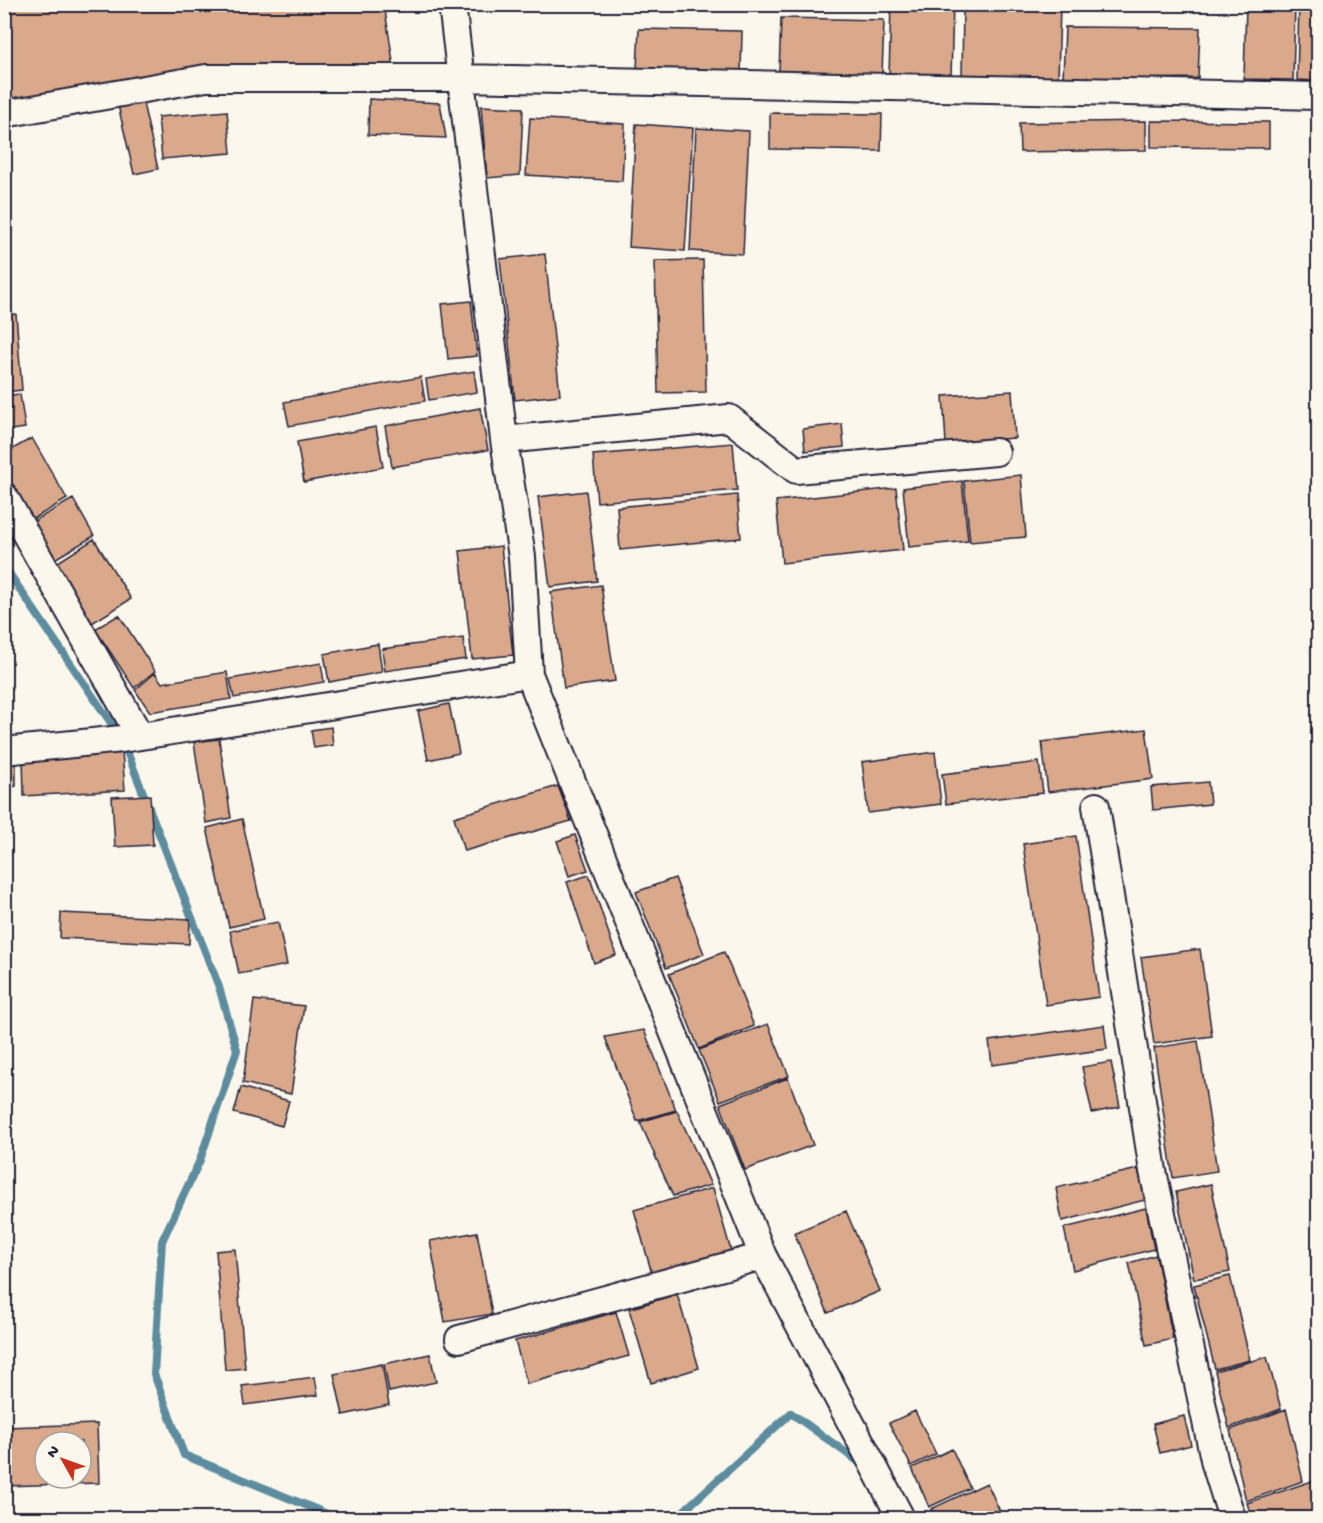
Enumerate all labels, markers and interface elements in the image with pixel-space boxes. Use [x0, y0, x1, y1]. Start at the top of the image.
north arrow [33, 1430, 93, 1490]
text: N [44, 1442, 65, 1463]

